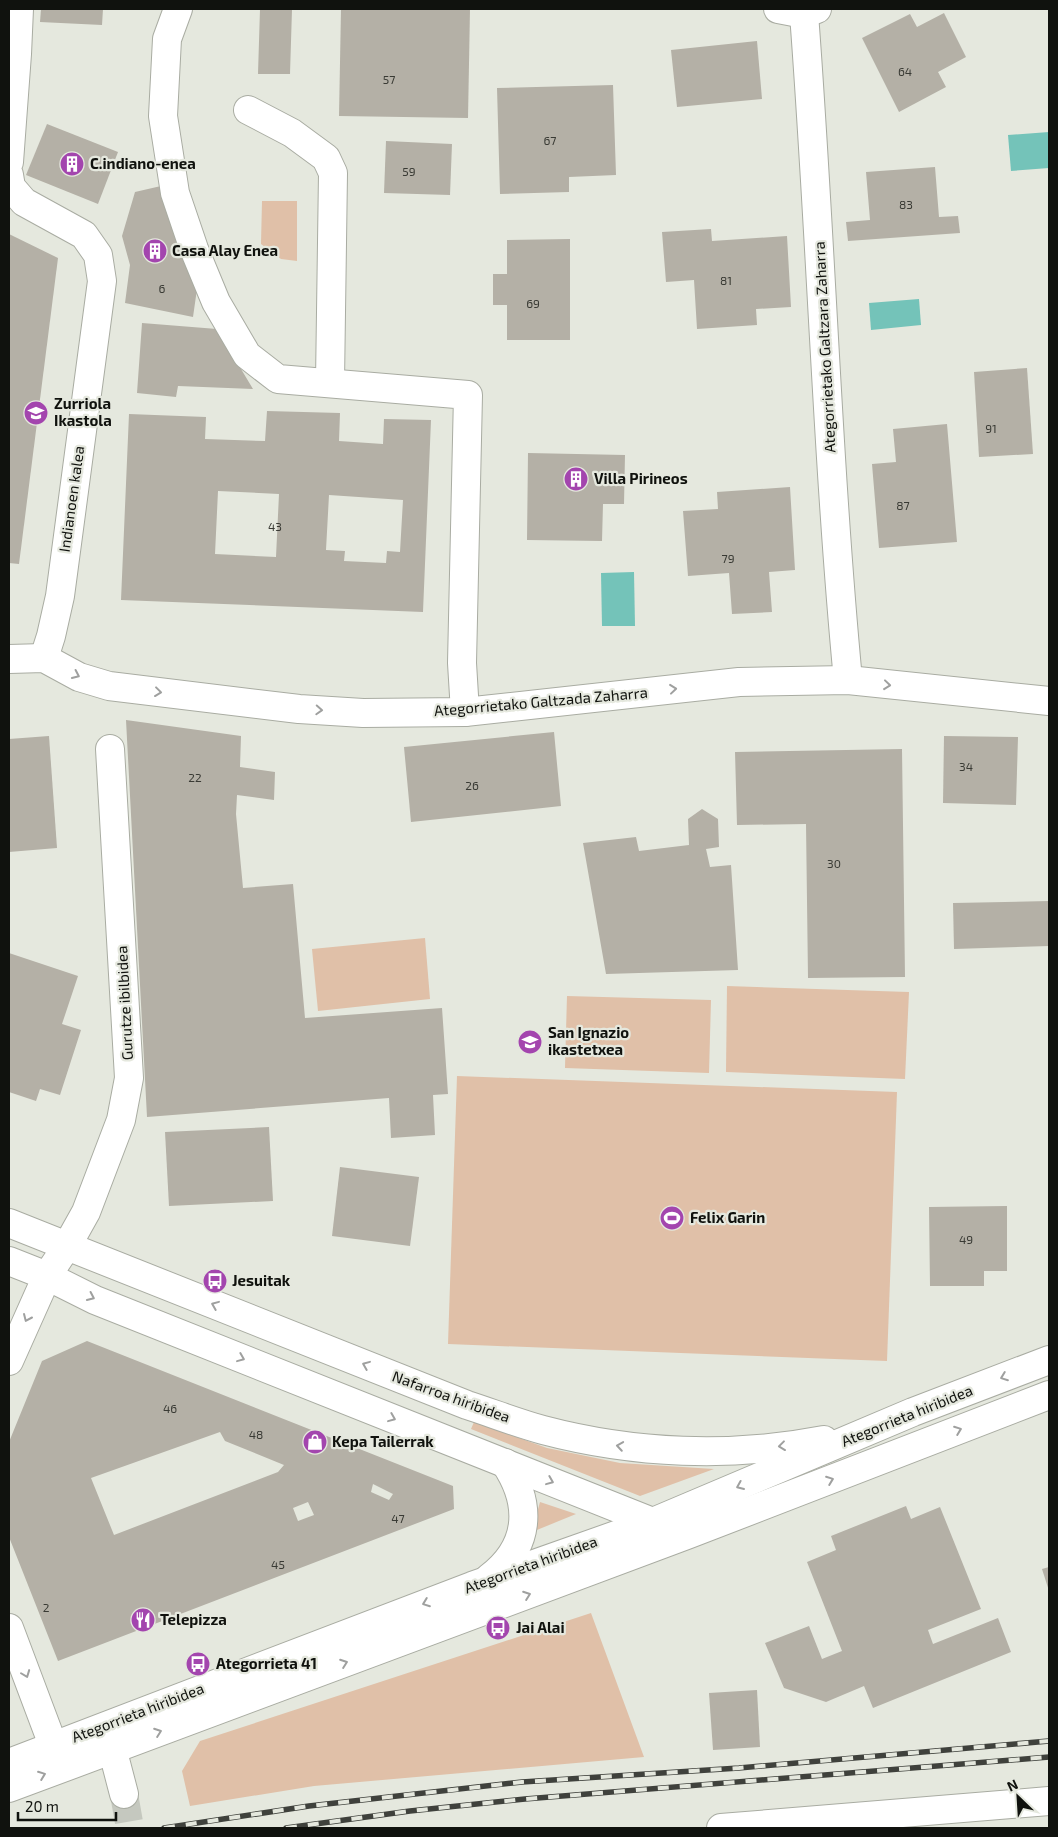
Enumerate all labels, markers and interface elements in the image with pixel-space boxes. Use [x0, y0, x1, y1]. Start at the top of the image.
house number: 64 [898, 64, 912, 78]
house number: 57 [383, 72, 395, 86]
house number: 67 [543, 133, 557, 147]
building icon: C.indiano-enea [59, 151, 85, 177]
place label: C.indiano-enea [90, 154, 196, 172]
house number: 59 [402, 164, 416, 178]
house number: 83 [899, 197, 913, 211]
building icon: Casa Alay Enea [142, 238, 168, 264]
place label: Casa Alay Enea [172, 241, 278, 260]
street label: Ategorrietako Galtzara Zaharra [809, 241, 839, 453]
house number: 81 [720, 273, 732, 287]
house number: 6 [159, 281, 166, 295]
house number: 69 [526, 296, 540, 310]
place label: Zurriola Ikastola [54, 394, 112, 429]
school or university icon: Zurriola Ikastola [23, 400, 49, 426]
house number: 91 [985, 421, 997, 435]
street label: Indianoen kalea [55, 445, 87, 553]
building icon: Villa Pirineos [563, 466, 589, 492]
place label: Villa Pirineos [594, 469, 688, 487]
house number: 87 [896, 498, 910, 512]
house number: 43 [268, 519, 282, 533]
house number: 79 [721, 551, 735, 565]
one-way arrow [71, 668, 80, 679]
one-way arrow [884, 679, 892, 690]
street label: Ategorrietako Galtzada Zaharra [433, 683, 649, 719]
one-way arrow [669, 684, 677, 695]
one-way arrow [154, 686, 162, 697]
one-way arrow [316, 705, 324, 716]
house number: 34 [959, 759, 973, 773]
house number: 22 [188, 770, 202, 784]
house number: 26 [465, 778, 479, 792]
house number: 30 [827, 856, 841, 870]
street label: Gurutze ibilbidea [112, 945, 136, 1061]
place label: San Ignazio ikastetxea [548, 1023, 629, 1058]
school or university icon: San Ignazio ikastetxea [517, 1029, 543, 1055]
sports icon: Felix Garin [659, 1205, 685, 1231]
place label: Felix Garin [690, 1208, 765, 1226]
house number: 49 [959, 1232, 973, 1246]
bus stop icon: Jesuitak [202, 1268, 228, 1294]
place label: Jesuitak [232, 1271, 291, 1289]
one-way arrow [86, 1291, 95, 1302]
one-way arrow [211, 1301, 219, 1311]
one-way arrow [23, 1313, 34, 1322]
one-way arrow [236, 1352, 245, 1362]
one-way arrow [362, 1361, 371, 1371]
street label: Nafarroa hiribidea [390, 1366, 513, 1426]
one-way arrow [1000, 1371, 1009, 1381]
street label: Ategorrieta hiribidea [838, 1380, 975, 1450]
house number: 46 [163, 1401, 177, 1415]
one-way arrow [387, 1412, 396, 1422]
one-way arrow [954, 1426, 962, 1436]
house number: 48 [249, 1427, 263, 1441]
shop icon: Kepa Tailerrak [302, 1429, 328, 1455]
place label: Kepa Tailerrak [332, 1432, 434, 1450]
one-way arrow [777, 1440, 785, 1451]
one-way arrow [615, 1441, 624, 1451]
one-way arrow [546, 1476, 554, 1486]
one-way arrow [826, 1476, 834, 1486]
one-way arrow [736, 1480, 744, 1490]
house number: 47 [391, 1511, 405, 1525]
street label: Ategorrieta hiribidea [462, 1532, 600, 1596]
house number: 45 [271, 1557, 285, 1571]
one-way arrow [522, 1591, 531, 1601]
one-way arrow [422, 1597, 431, 1608]
house number: 2 [43, 1600, 50, 1614]
restaurant icon: Telepizza [130, 1607, 156, 1633]
place label: Telepizza [160, 1610, 227, 1628]
bus stop icon: Jai Alai [485, 1615, 511, 1641]
place label: Jai Alai [516, 1618, 565, 1636]
bus stop icon: Ategorrieta 41 [185, 1651, 211, 1677]
place label: Ategorrieta 41 [216, 1654, 317, 1672]
one-way arrow [339, 1659, 347, 1669]
one-way arrow [20, 1669, 31, 1678]
street label: Ategorrieta hiribidea [69, 1679, 206, 1746]
one-way arrow [153, 1728, 162, 1738]
one-way arrow [37, 1771, 46, 1782]
north arrow [993, 1772, 1043, 1822]
text: N [1004, 1775, 1020, 1795]
scale bar [18, 1790, 115, 1822]
text: 20 m [25, 1797, 59, 1815]

